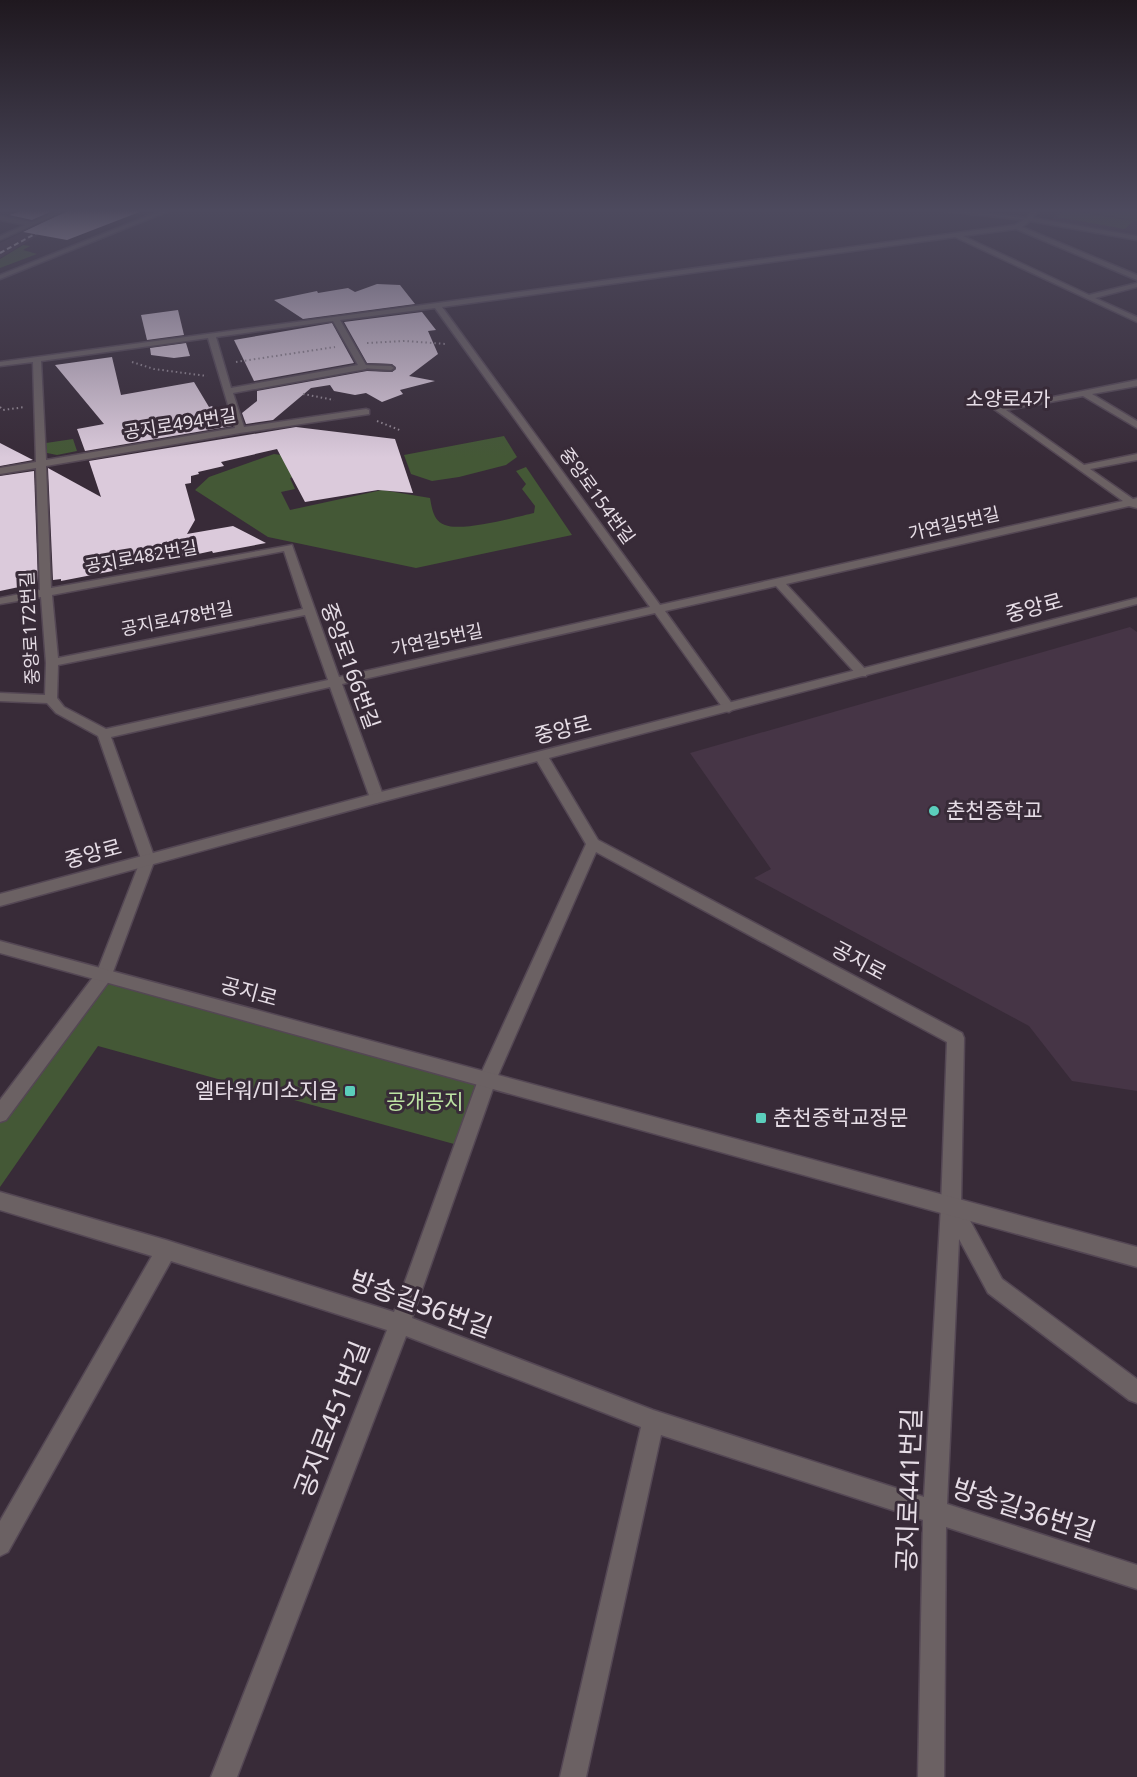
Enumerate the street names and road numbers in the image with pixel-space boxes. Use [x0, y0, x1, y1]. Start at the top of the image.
street label: 공지로494번길 [122, 402, 238, 444]
street label: 중앙로154번길 [555, 442, 641, 548]
street label: 가연길5번길 [906, 501, 1002, 545]
street label: 공지로482번길 [83, 534, 199, 578]
street label: 중앙로172번길 [14, 571, 44, 685]
street label: 중앙로 [1002, 586, 1065, 628]
street label: 공지로478번길 [119, 595, 235, 641]
street label: 중앙로166번길 [315, 599, 387, 733]
street label: 가연길5번길 [389, 618, 485, 660]
street label: 중앙로 [531, 708, 594, 750]
street label: 중앙로 [61, 832, 124, 874]
street label: 공지로 [827, 934, 892, 986]
street label: 공지로 [218, 970, 281, 1012]
street label: 방송길36번길 [345, 1261, 498, 1346]
street label: 공지로451번길 [285, 1336, 377, 1502]
street label: 공지로441번길 [887, 1407, 929, 1573]
street label: 방송길36번길 [948, 1469, 1101, 1549]

